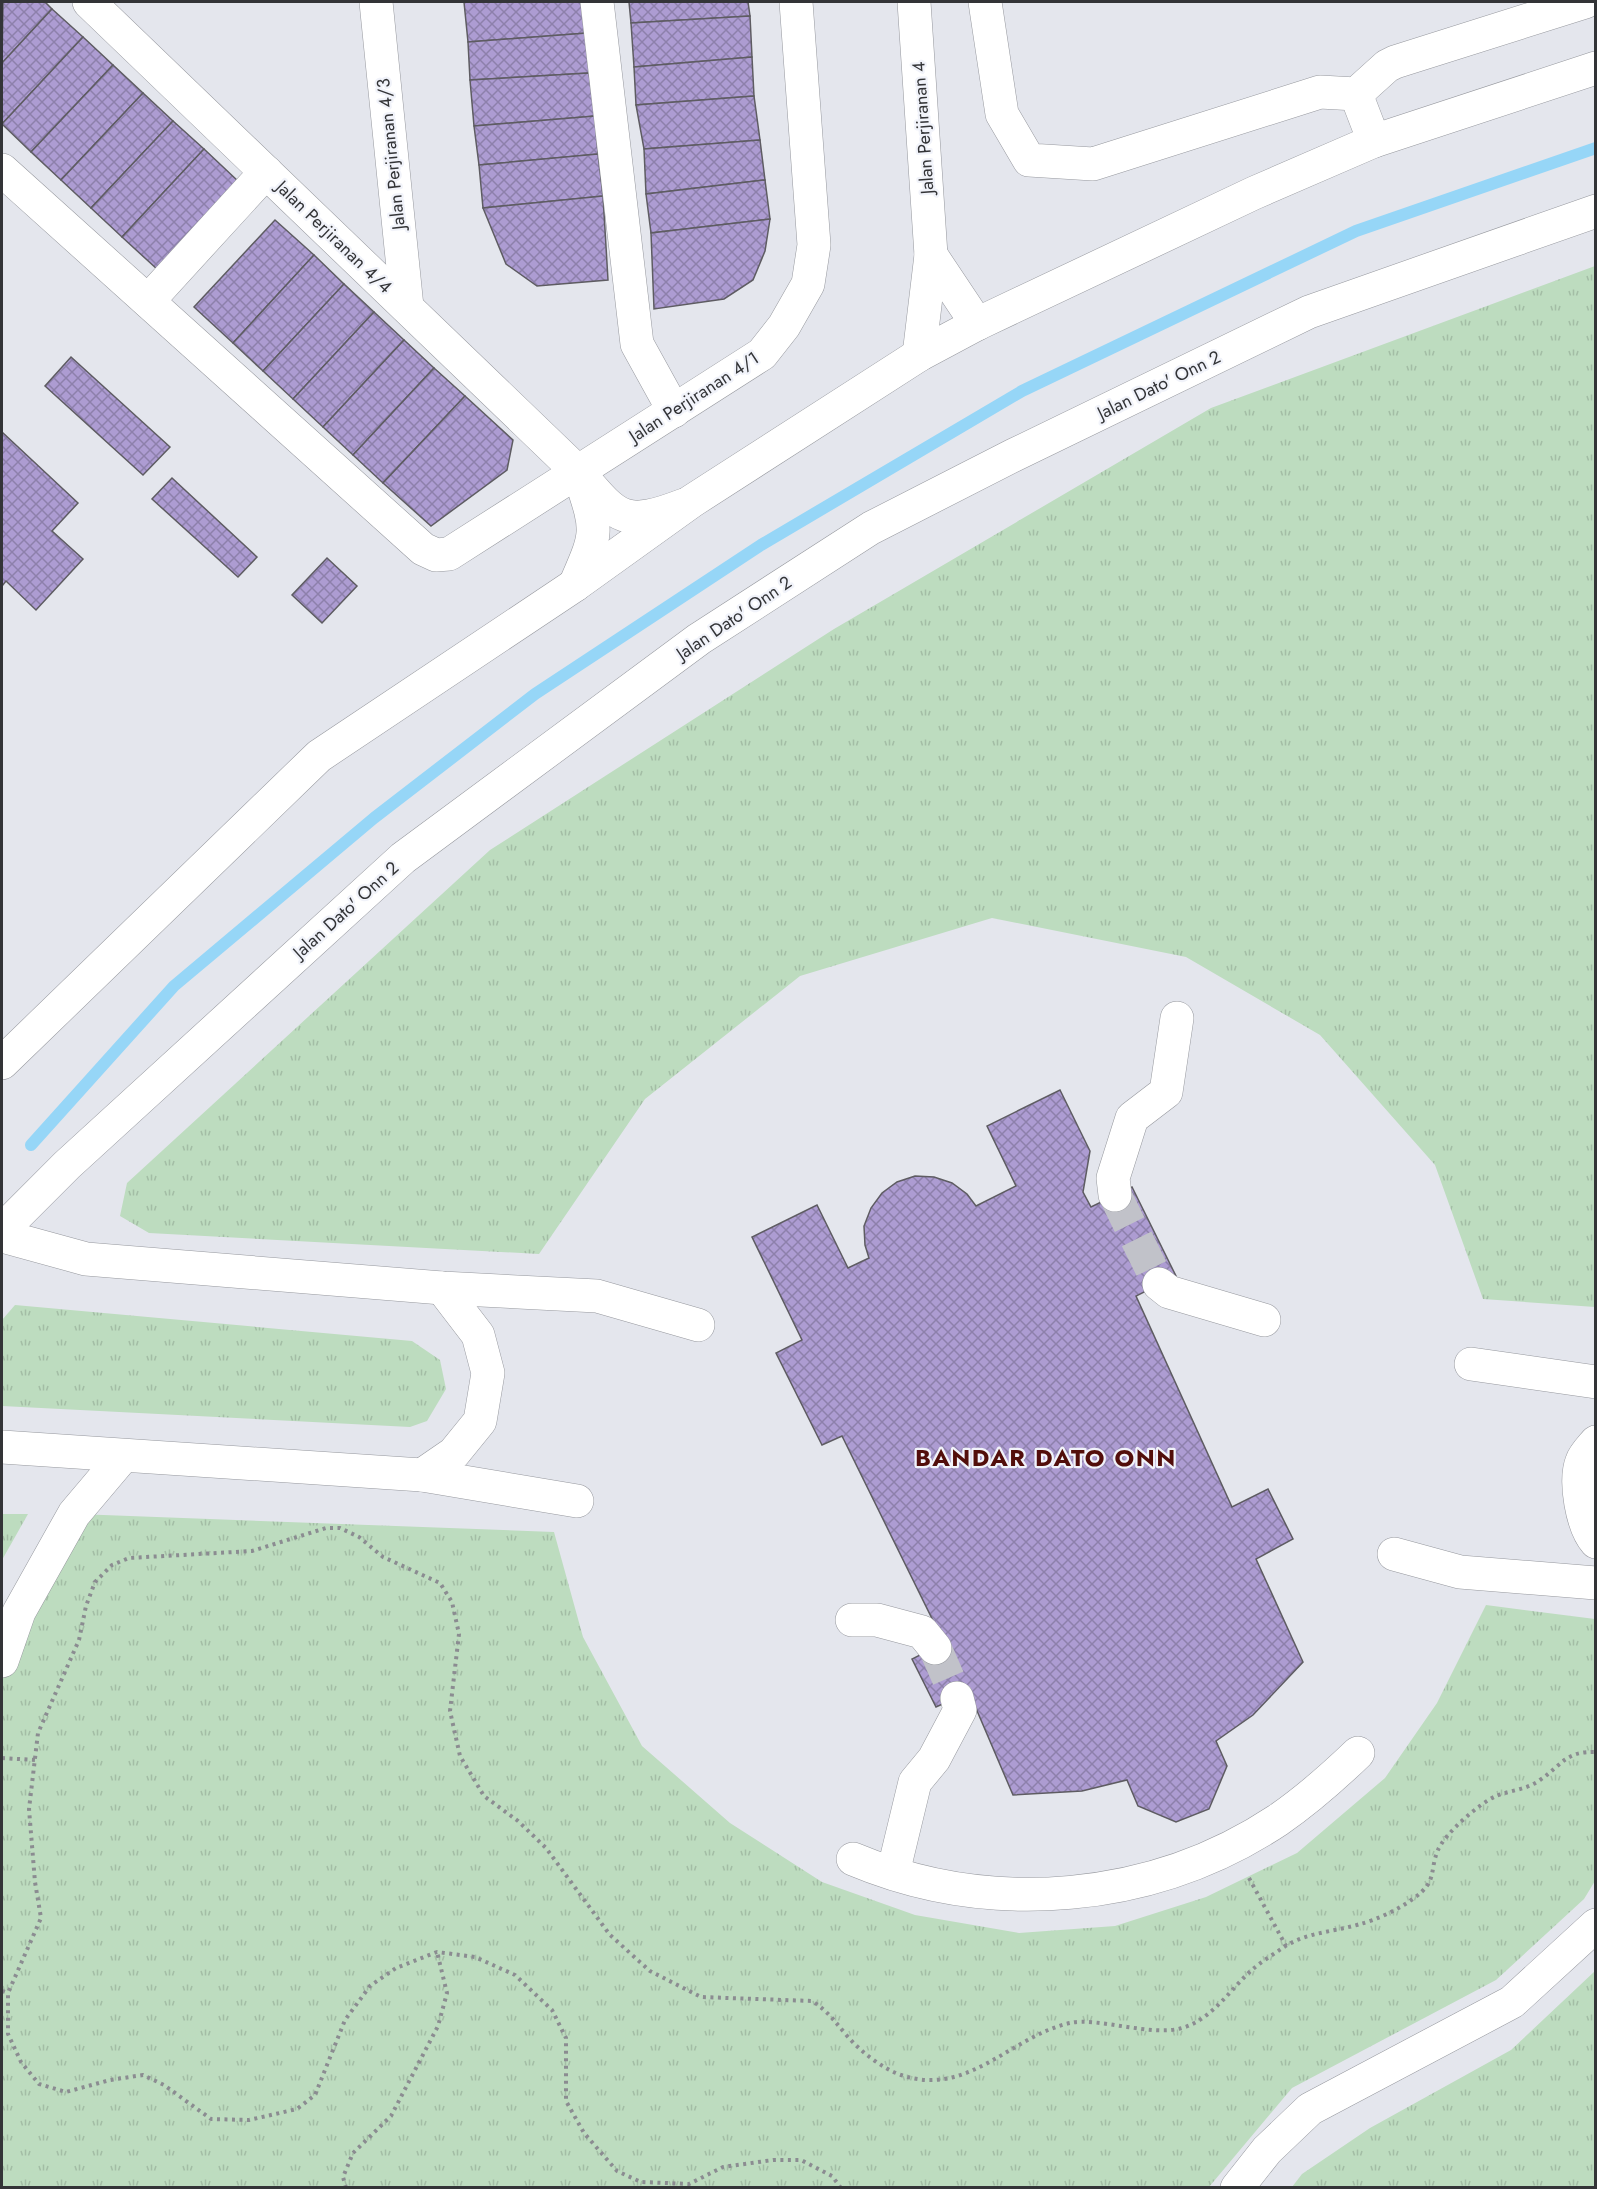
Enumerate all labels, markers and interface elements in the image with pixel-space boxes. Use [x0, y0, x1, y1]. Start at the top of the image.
street label: Jalan Perjiranan 4 [905, 61, 941, 197]
street label: Jalan Perjiranan 4/3 [370, 77, 412, 233]
street label: Jalan Perjiranan 4/4 [269, 173, 398, 299]
street label: Jalan Dato' Onn 2 [1091, 344, 1225, 427]
street label: Jalan Perjiranan 4/1 [622, 345, 764, 450]
street label: Jalan Dato' Onn 2 [669, 570, 797, 667]
street label: Jalan Dato' Onn 2 [286, 855, 405, 966]
district label: BANDAR DATO ONN [915, 1440, 1177, 1475]

